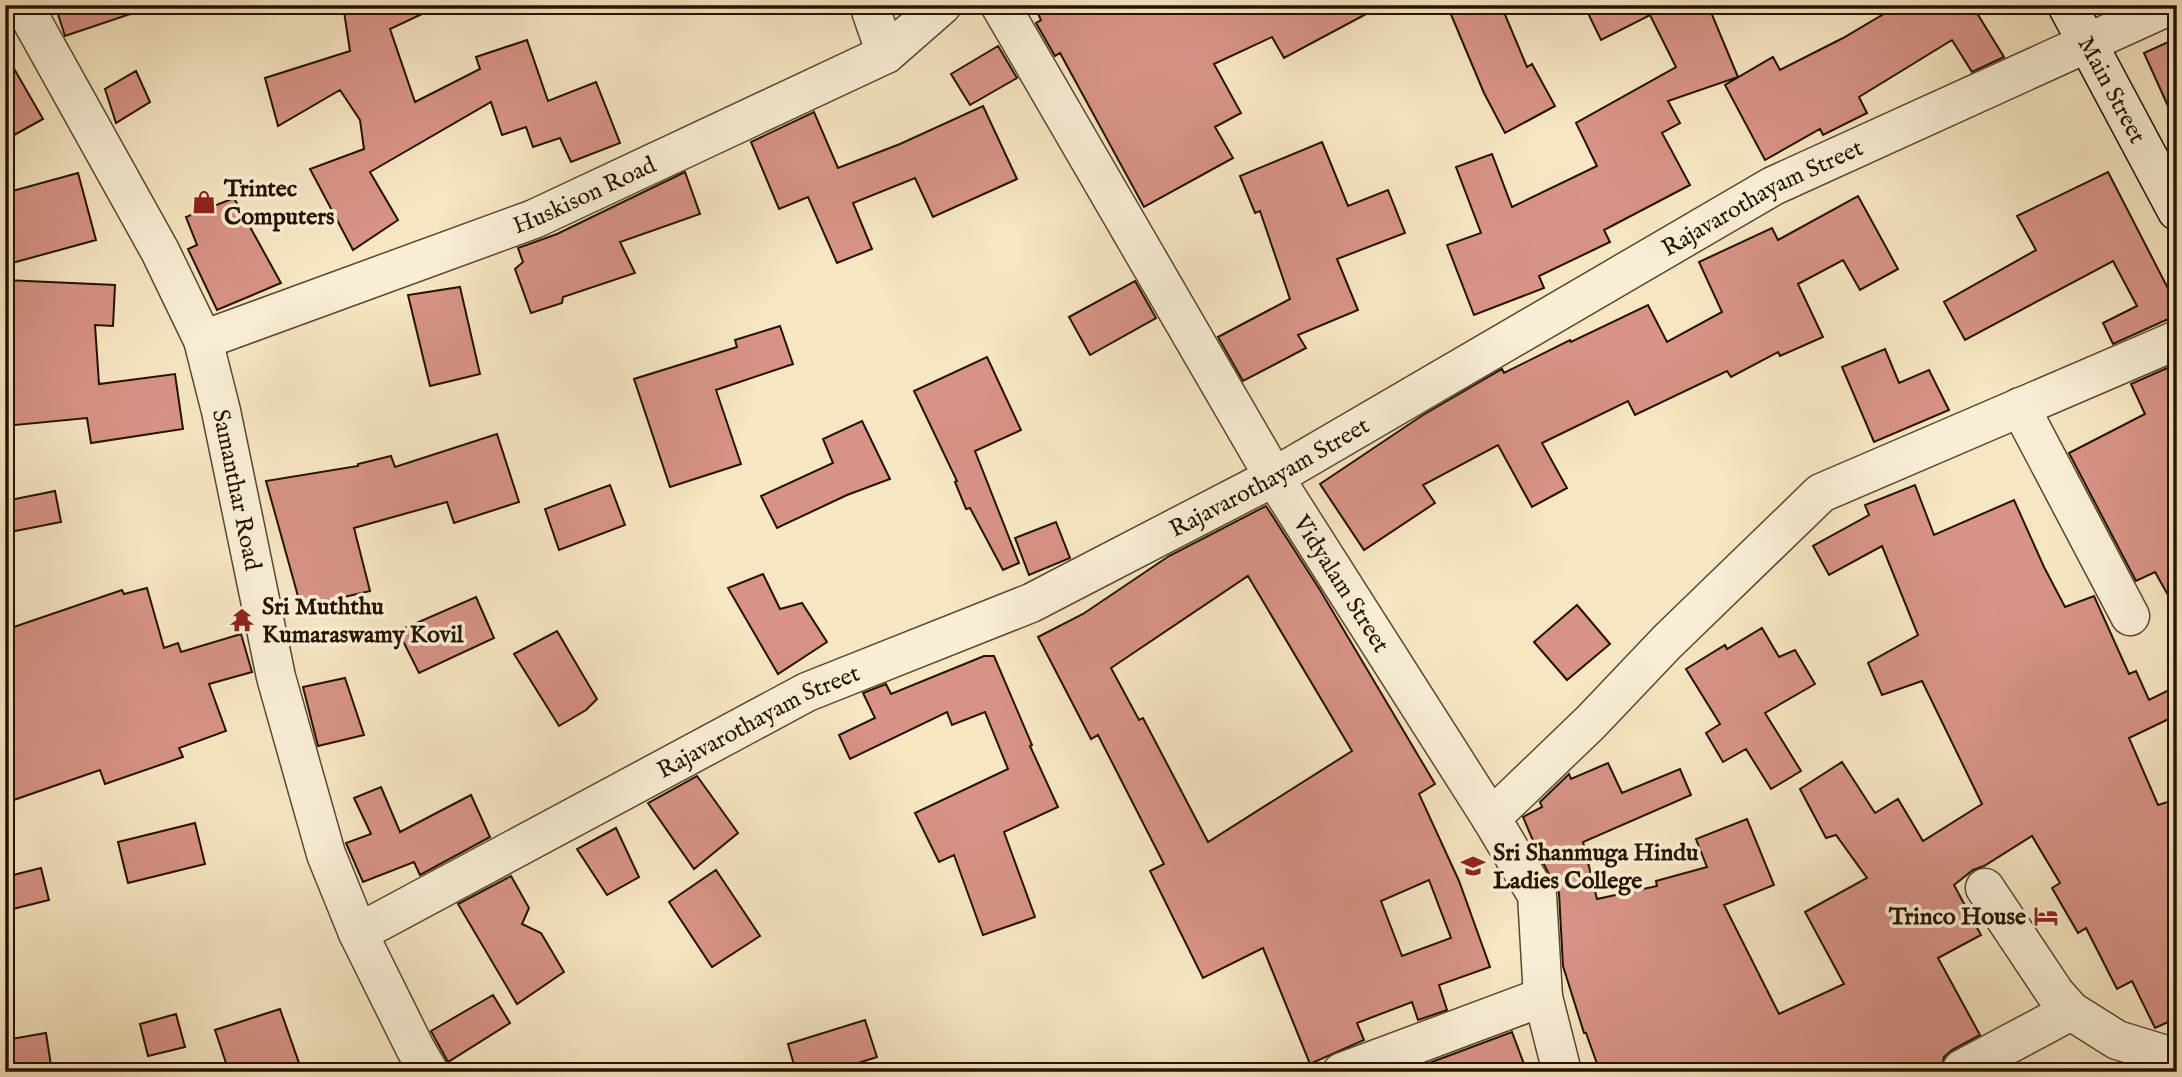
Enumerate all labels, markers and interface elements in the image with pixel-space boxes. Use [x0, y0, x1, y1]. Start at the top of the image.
street label: Main Street [2070, 31, 2152, 149]
street label: Rajavarothayam Street [1656, 133, 1868, 265]
street label: Huskison Road [509, 150, 661, 242]
place label: Trintec Computers [223, 174, 335, 233]
shop icon: Trintec Computers [190, 188, 218, 216]
street label: Samanthar Road [204, 407, 268, 574]
street label: Rajavarothayam Street [1164, 411, 1375, 546]
street label: Vidyalam Street [1285, 509, 1396, 659]
place label: Sri Muththu Kumaraswamy Kovil [262, 592, 464, 651]
temple icon: Sri Muththu Kumaraswamy Kovil [228, 606, 256, 634]
street label: Rajavarothayam Street [652, 659, 865, 787]
place label: Sri Shanmuga Hindu Ladies College [1493, 838, 1699, 897]
school or university icon: Sri Shanmuga Hindu Ladies College [1459, 852, 1487, 880]
place label: Trinco House [1888, 902, 2026, 933]
hotel icon: Trinco House [2032, 902, 2060, 930]

